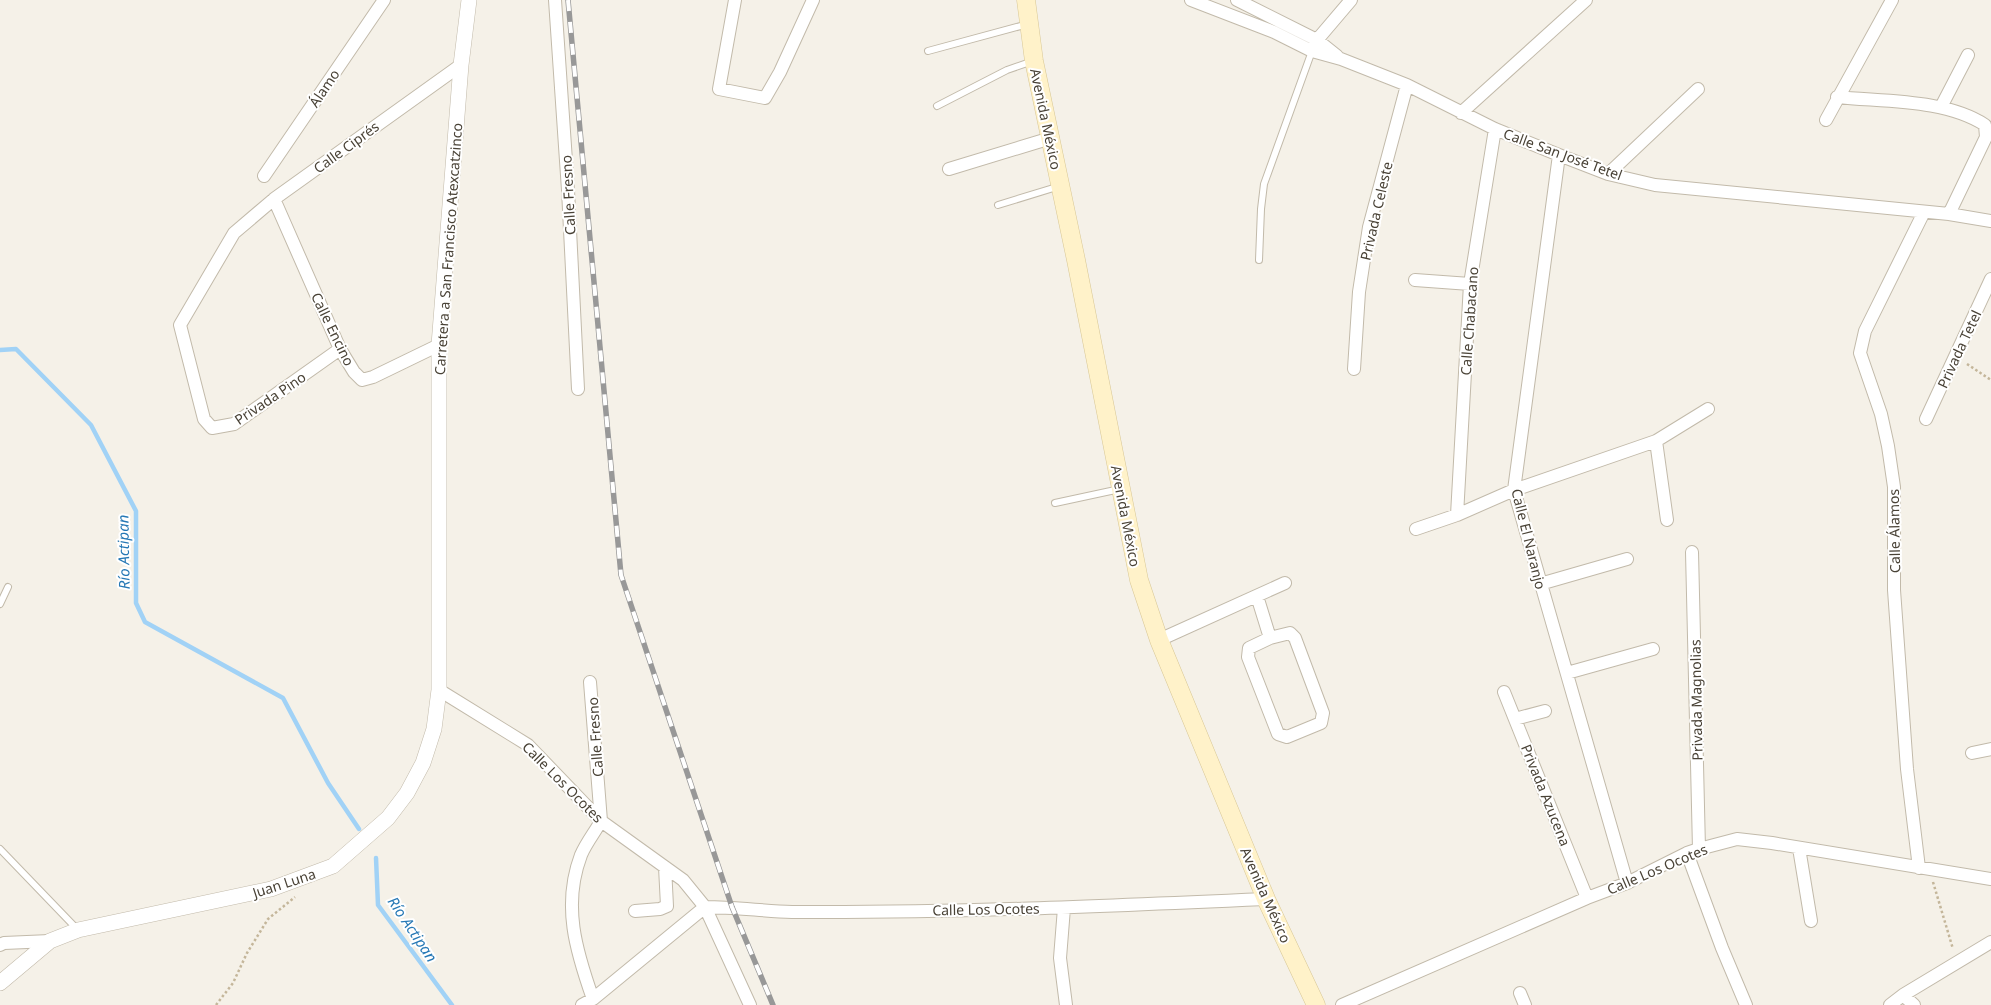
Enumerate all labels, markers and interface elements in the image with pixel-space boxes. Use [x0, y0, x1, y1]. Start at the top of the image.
street label: Álamo [304, 65, 344, 111]
street label: Avenida México [1026, 67, 1066, 171]
street label: Calle Ciprés [309, 117, 383, 177]
street label: Carretera a San Francisco Atexcatzinco [430, 122, 466, 376]
street label: Calle San José Tetel [1501, 124, 1625, 184]
street label: Calle Fresno [556, 155, 580, 235]
street label: Privada Celeste [1355, 160, 1397, 262]
street label: Calle Chabacano [1456, 266, 1482, 376]
street label: Calle Encino [307, 289, 359, 369]
street label: Privada Tetel [1933, 307, 1985, 391]
street label: Privada Pino [231, 367, 309, 429]
street label: Avenida México [1107, 464, 1145, 568]
street label: Calle El Naranjo [1507, 487, 1551, 591]
street label: Calle Álamos [1884, 488, 1904, 573]
water label: Río Actipan [112, 514, 134, 590]
street label: Privada Magnolias [1685, 639, 1707, 761]
street label: Calle Fresno [583, 696, 607, 778]
street label: Calle Los Ocotes [518, 737, 608, 827]
street label: Privada Azucena [1517, 741, 1575, 849]
street label: Calle Los Ocotes [1604, 839, 1710, 899]
street label: Avenida México [1236, 844, 1296, 946]
street label: Juan Luna [248, 864, 318, 903]
water label: Río Actipan [384, 892, 442, 966]
street label: Calle Los Ocotes [932, 899, 1040, 919]

